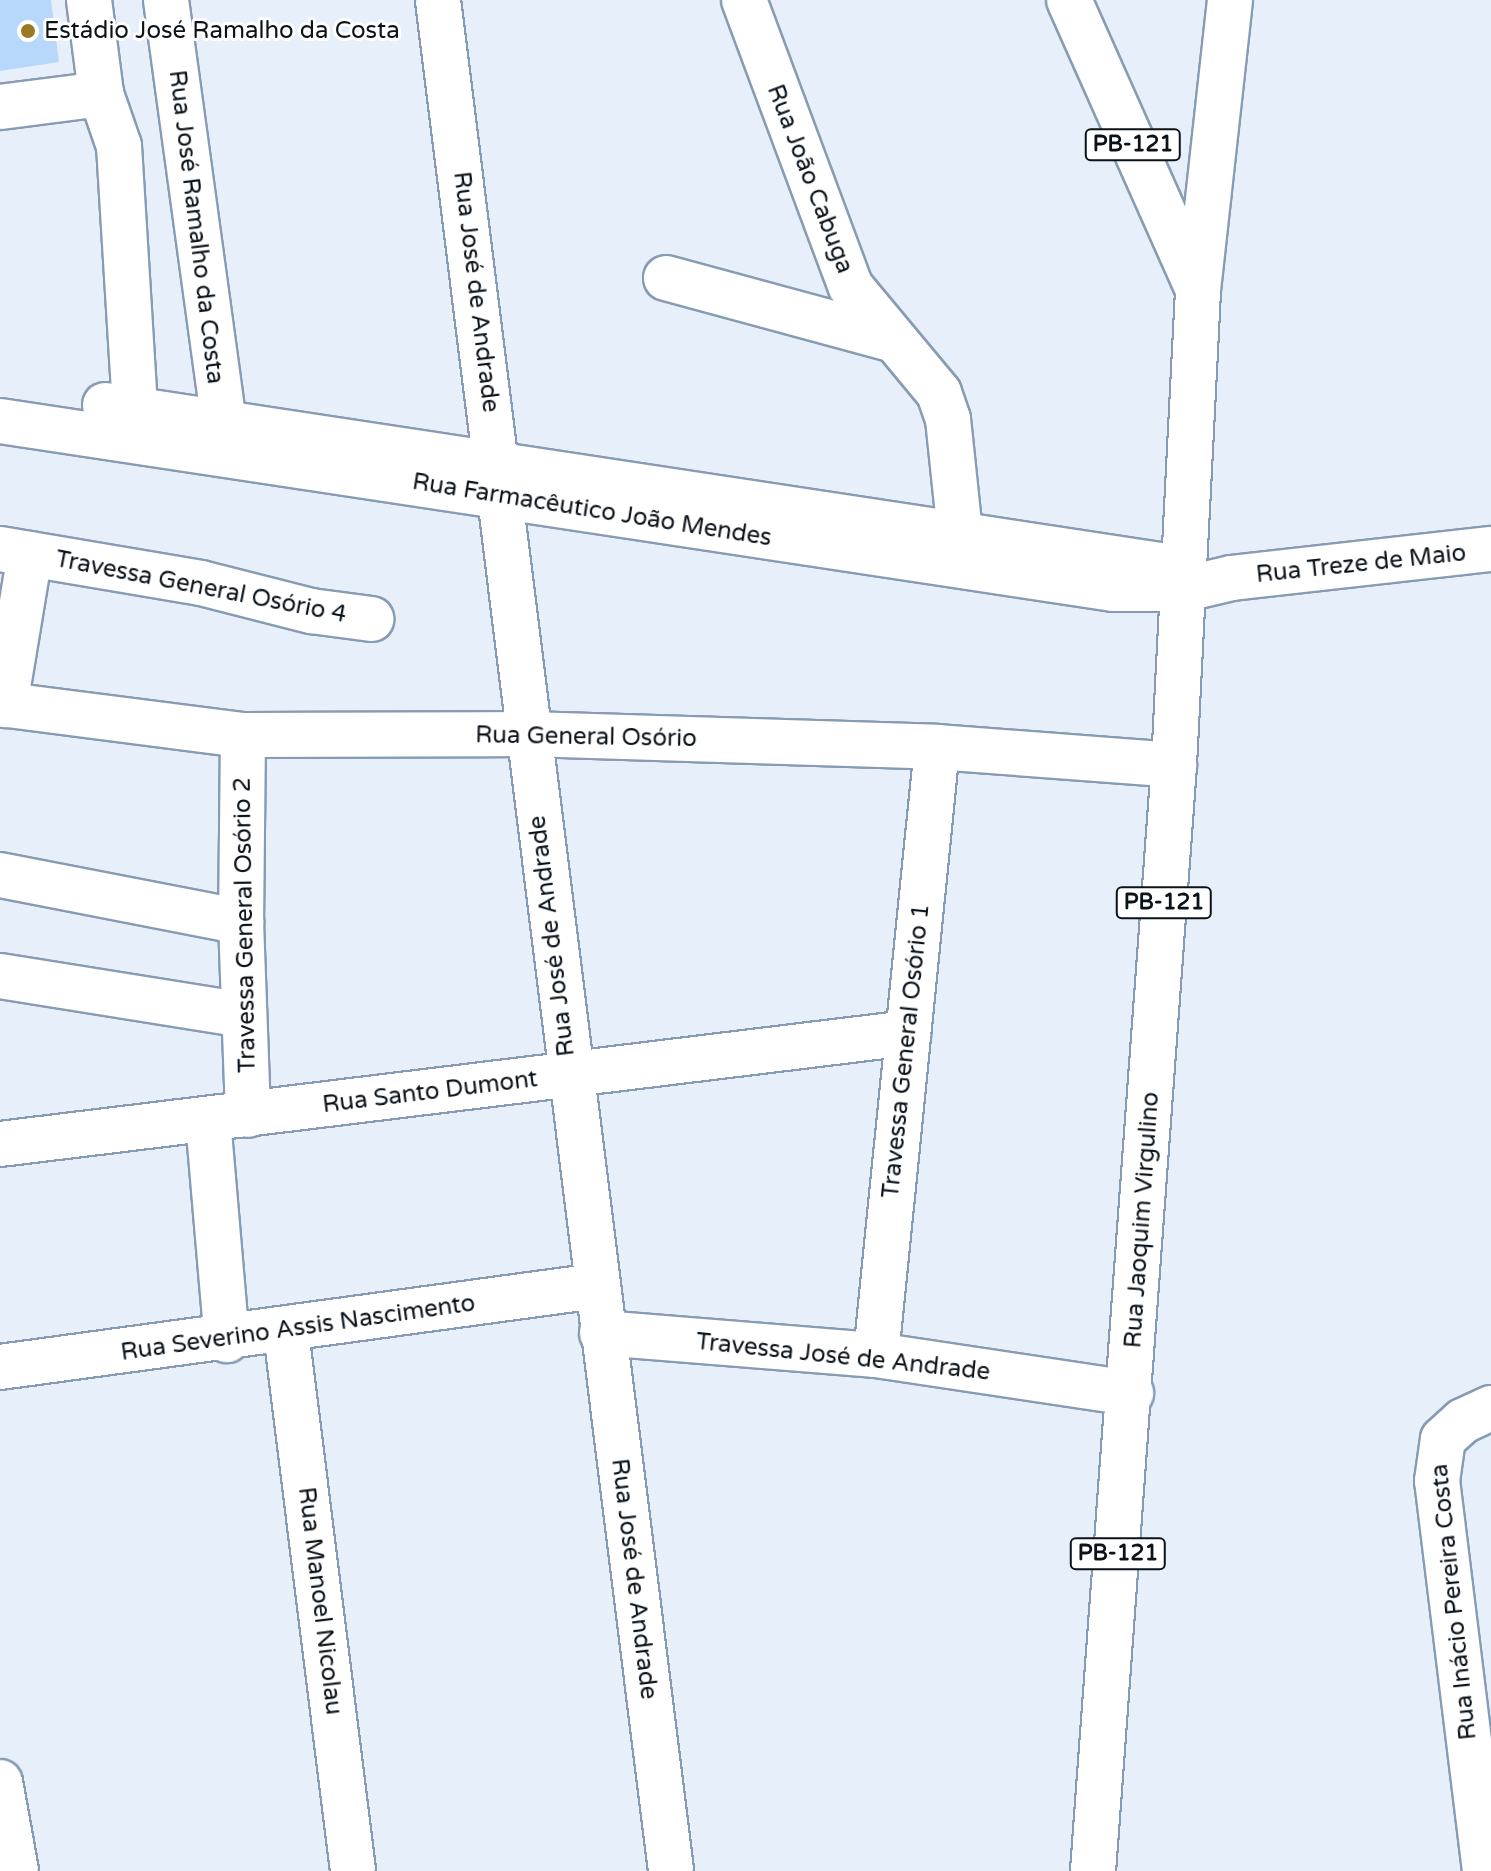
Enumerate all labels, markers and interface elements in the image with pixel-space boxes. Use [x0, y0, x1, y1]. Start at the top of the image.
place label: Estádio José Ramalho da Costa [44, 17, 400, 45]
marker: Estádio José Ramalho da Costa [19, 22, 37, 40]
street label: Rua José Ramalho da Costa [162, 68, 230, 386]
street label: Rua João Cabuga [761, 80, 859, 278]
road number: PB-121 [1083, 127, 1183, 163]
street label: Rua José de Andrade [447, 170, 505, 414]
street label: Rua Farmacêutico João Mendes [410, 467, 774, 553]
street label: Rua Treze de Maio [1255, 539, 1467, 589]
street label: Travessa General Osório 4 [53, 545, 349, 629]
street label: Rua General Osório [475, 721, 697, 753]
street label: Travessa General Osório 2 [228, 777, 262, 1073]
street label: Rua José de Andrade [523, 814, 581, 1058]
road number: PB-121 [1114, 885, 1214, 921]
street label: Travessa General Osório 1 [876, 902, 936, 1200]
street label: Rua Santo Dumont [321, 1065, 539, 1119]
street label: Rua Jaoquim Virgulino [1119, 1091, 1165, 1349]
street label: Rua Severino Assis Nascimento [119, 1289, 477, 1367]
street label: Travessa José de Andrade [695, 1327, 991, 1387]
street label: Rua José de Andrade [605, 1457, 663, 1701]
street label: Rua Inácio Pereira Costa [1425, 1463, 1483, 1741]
street label: Rua Manoel Nicolau [292, 1485, 348, 1717]
road number: PB-121 [1068, 1536, 1168, 1572]

